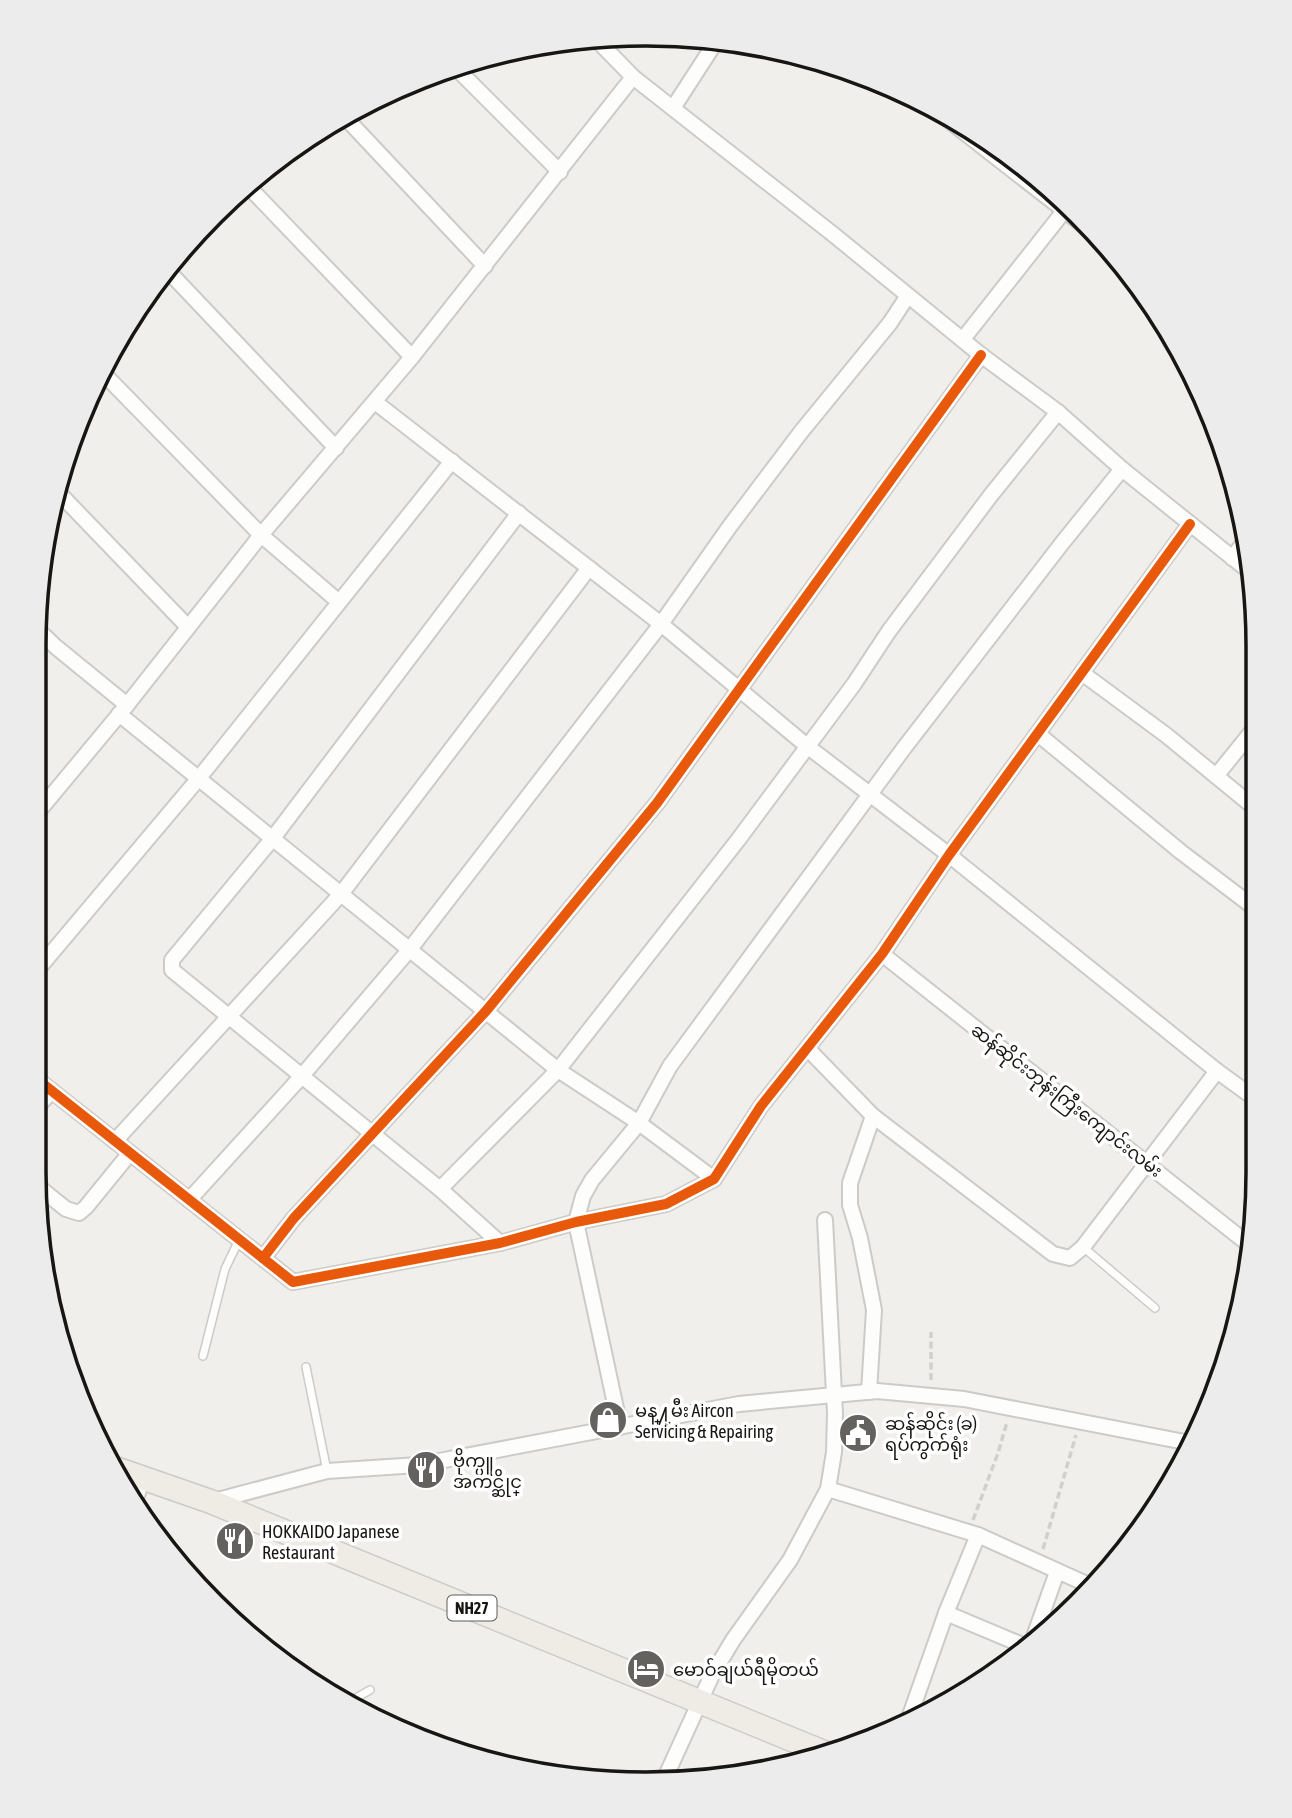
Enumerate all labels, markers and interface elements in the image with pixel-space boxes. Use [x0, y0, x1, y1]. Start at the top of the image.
street label: ဆန်ဆိုင်းဘုန်းကြီးကျောင်းလမ်း [964, 1016, 1169, 1185]
place label: မန္႔မီး Aircon Servicing & Repairing [635, 1397, 774, 1442]
shop icon: မန္႔မီး Aircon Servicing & Repairing [587, 1399, 629, 1441]
place label: ဆန်ဆိုင်း (ခ) ရပ်ကွက်ရုံး [885, 1410, 977, 1460]
public building icon: ဆန်ဆိုင်း (ခ) ရပ်ကွက်ရုံး [837, 1412, 879, 1454]
place label: ဗိုက္ပူ အကင္ဆိုင္ [453, 1447, 522, 1497]
restaurant icon: ဗိုက္ပူ အကင္ဆိုင္ [405, 1449, 447, 1491]
restaurant icon: HOKKAIDO Japanese Restaurant [214, 1520, 256, 1562]
place label: HOKKAIDO Japanese Restaurant [262, 1521, 400, 1563]
road number: NH27 [448, 1596, 496, 1620]
hotel icon: မောဝ်ချယ်ရီမိုတယ် [625, 1648, 667, 1690]
place label: မောဝ်ချယ်ရီမိုတယ် [673, 1656, 819, 1685]

